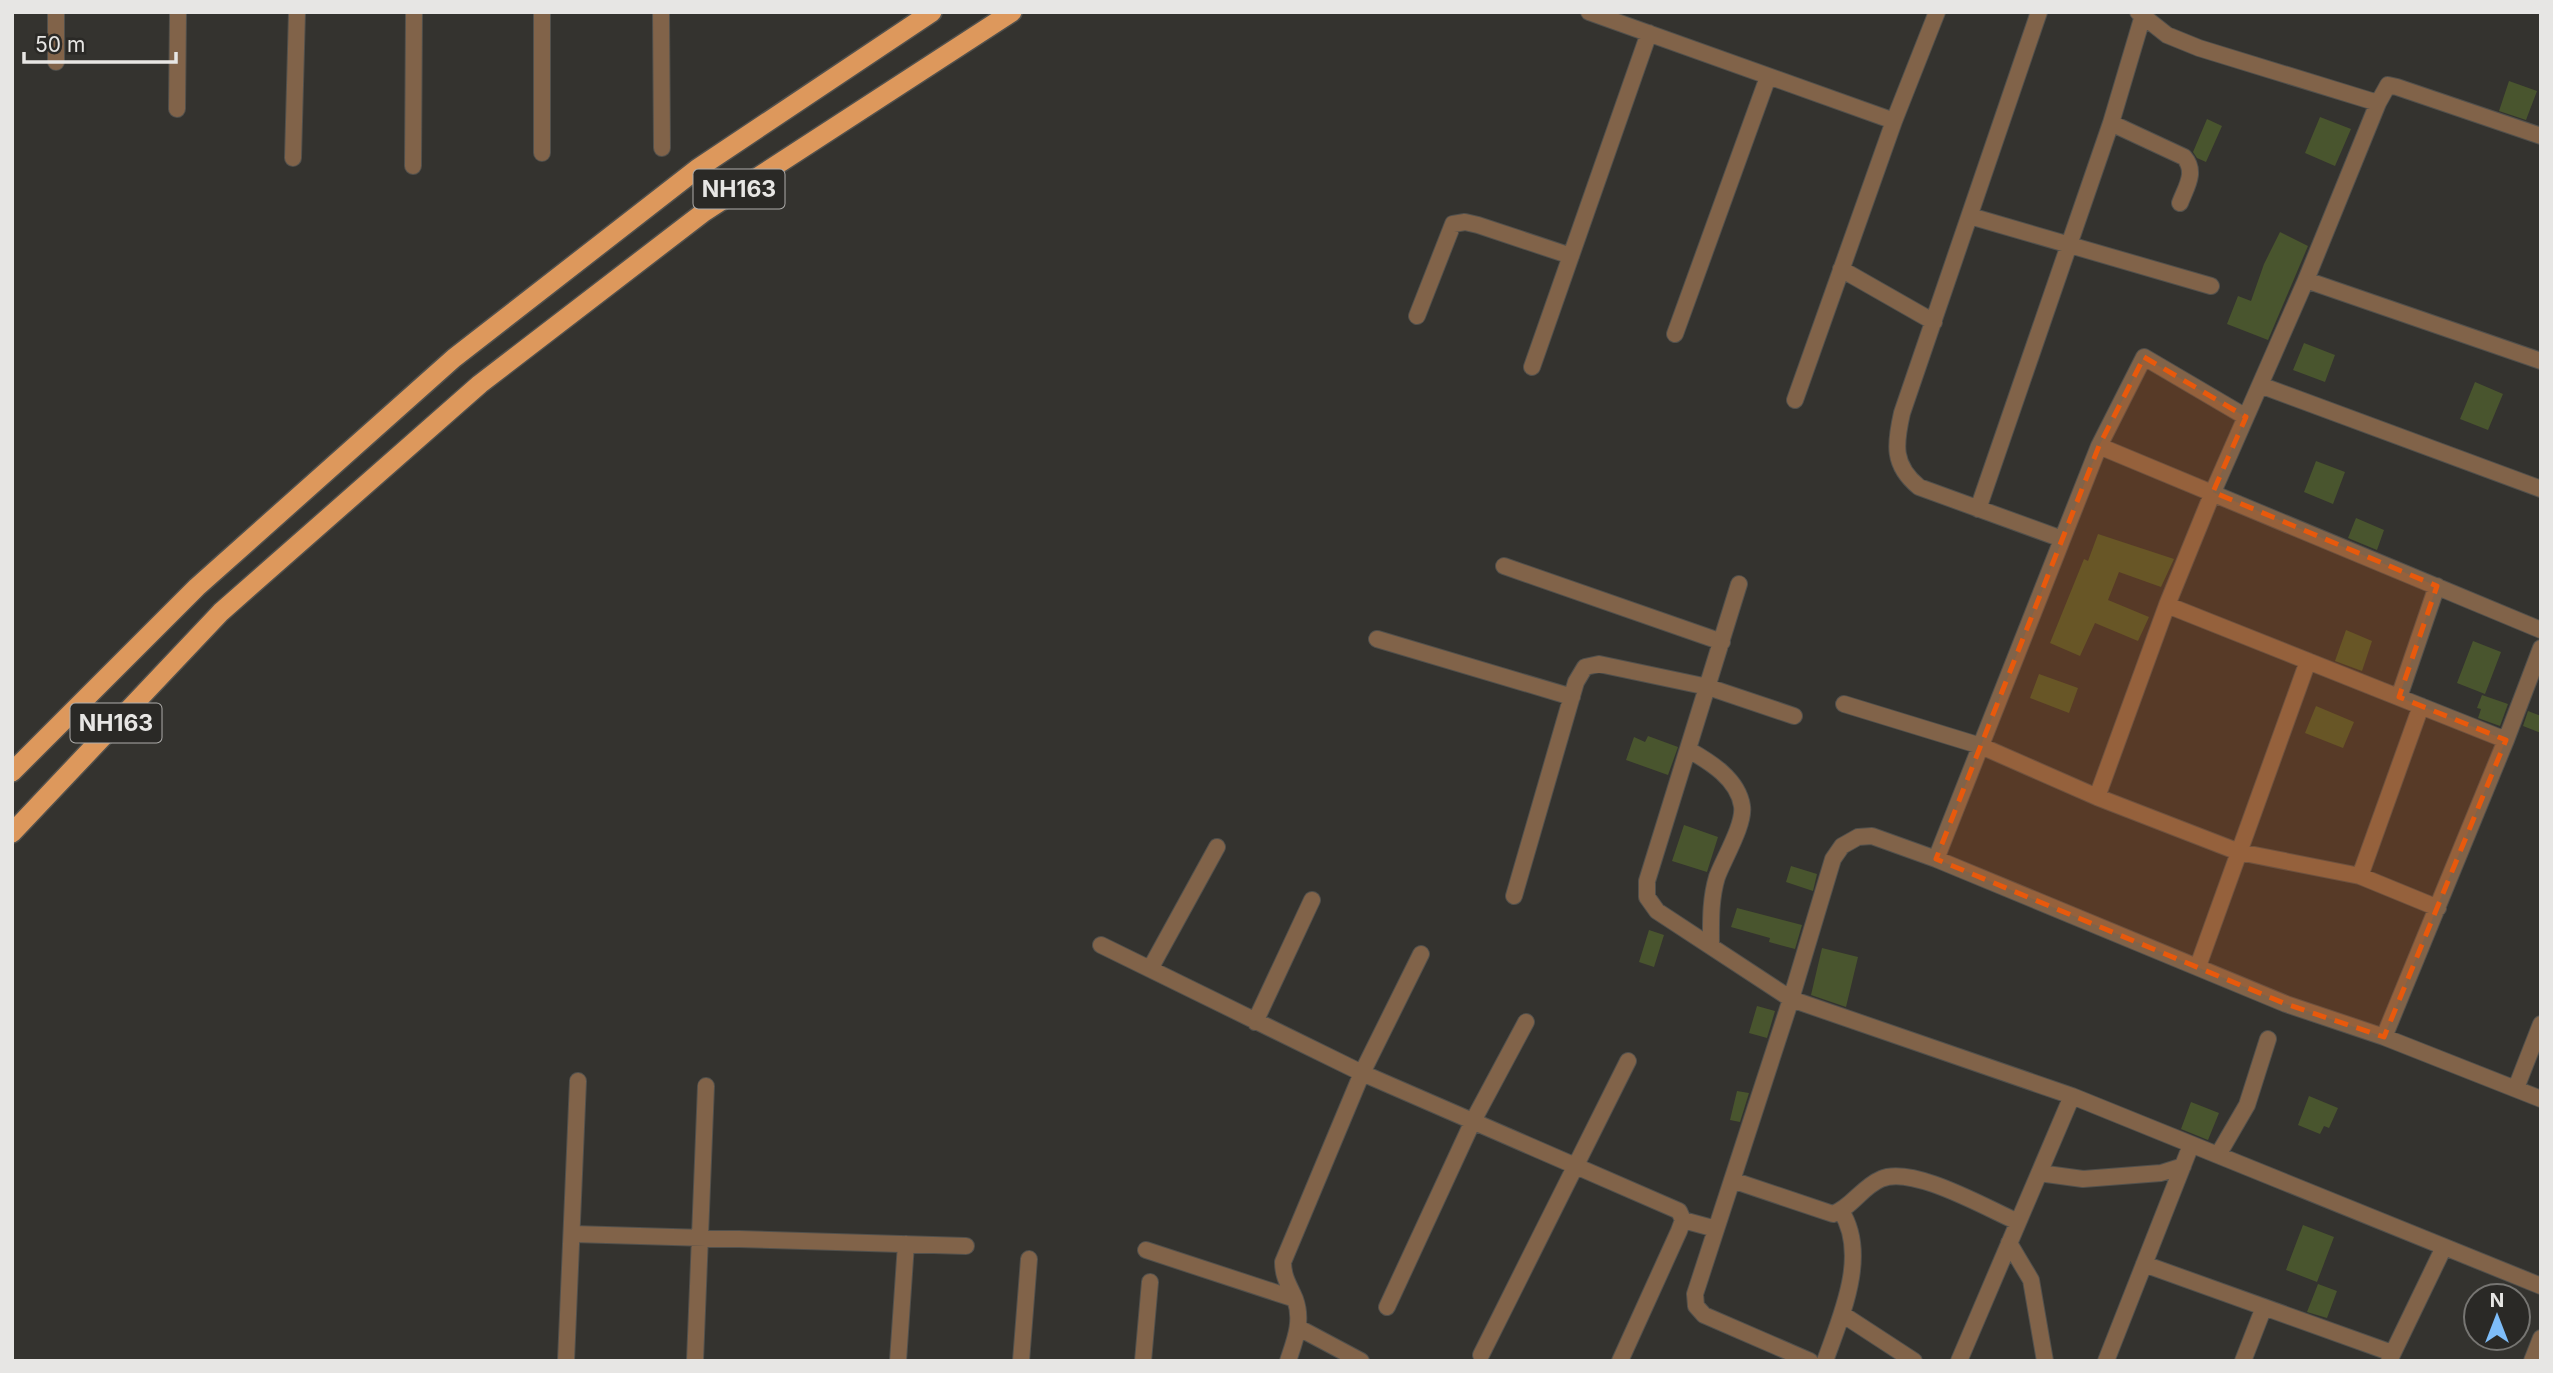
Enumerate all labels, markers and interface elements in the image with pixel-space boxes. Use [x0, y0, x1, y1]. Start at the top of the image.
scale bar [24, 21, 177, 65]
text: 50 m [35, 32, 85, 57]
road number: NH163 [694, 170, 784, 208]
road number: NH163 [71, 704, 162, 743]
north arrow [2462, 1282, 2532, 1352]
text: N [2490, 1289, 2504, 1312]

